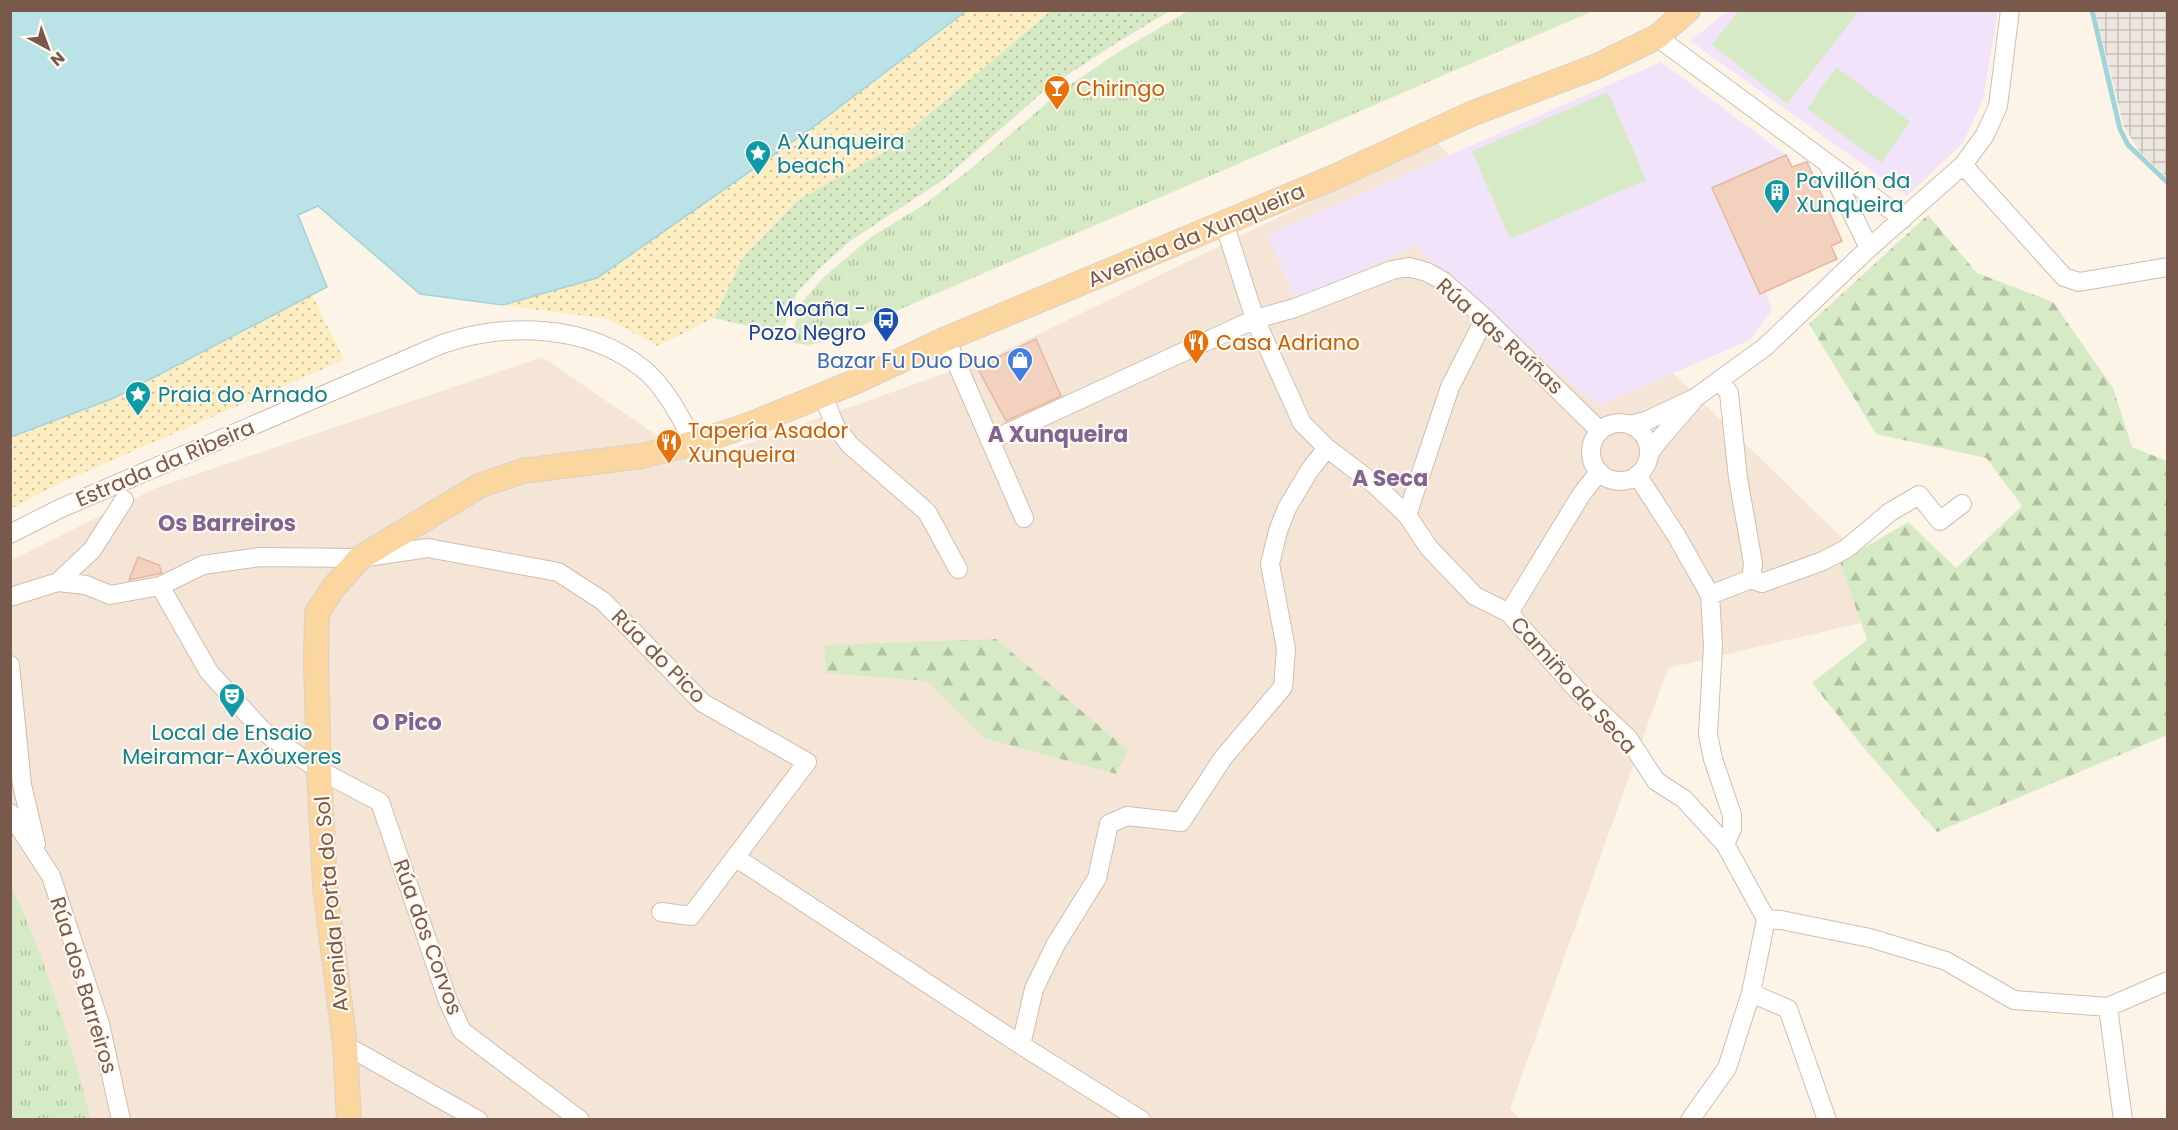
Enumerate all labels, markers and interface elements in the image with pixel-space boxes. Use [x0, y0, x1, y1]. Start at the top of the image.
north arrow [18, 18, 78, 78]
text: N [45, 46, 70, 72]
bar icon: Chiringo [1042, 73, 1072, 111]
place label: Chiringo [1076, 74, 1165, 103]
place label: A Xunqueira beach [777, 127, 905, 180]
place icon: A Xunqueira beach [743, 138, 773, 176]
place label: Pavillón da Xunqueira [1796, 166, 1911, 219]
street label: Avenida da Xunqueira [1083, 176, 1309, 294]
building icon: Pavillón da Xunqueira [1762, 177, 1792, 215]
street label: Rúa das Raíñas [1430, 271, 1570, 401]
place label: Moaña - Pozo Negro [749, 294, 866, 347]
bus stop icon: Moaña - Pozo Negro [871, 305, 901, 343]
restaurant icon: Casa Adriano [1181, 327, 1211, 365]
place label: Casa Adriano [1216, 328, 1360, 357]
shop icon: Bazar Fu Duo Duo [1005, 345, 1035, 383]
place label: Bazar Fu Duo Duo [817, 346, 1000, 375]
place icon: Praia do Arnado [123, 379, 153, 417]
place label: Praia do Arnado [158, 380, 328, 409]
street label: Estrada da Ribeira [71, 412, 259, 514]
place label: Tapería Asador Xunqueira [688, 416, 849, 469]
district label: A Xunqueira [988, 419, 1128, 450]
restaurant icon: Tapería Asador Xunqueira [654, 427, 684, 465]
district label: A Seca [1352, 463, 1428, 494]
district label: Os Barreiros [158, 508, 296, 539]
street label: Rúa do Pico [605, 602, 713, 710]
street label: Camiño da Seca [1504, 610, 1644, 760]
theatre icon: Local de Ensaio Meiramar-Axóuxeres [217, 681, 247, 719]
district label: O Pico [372, 707, 442, 738]
place label: Local de Ensaio Meiramar-Axóuxeres [122, 718, 342, 771]
street label: Avenida Porta do Sol [307, 795, 355, 1013]
street label: Rúa dos Corvos [386, 855, 470, 1019]
street label: Rúa dos Barreiros [43, 893, 125, 1077]

